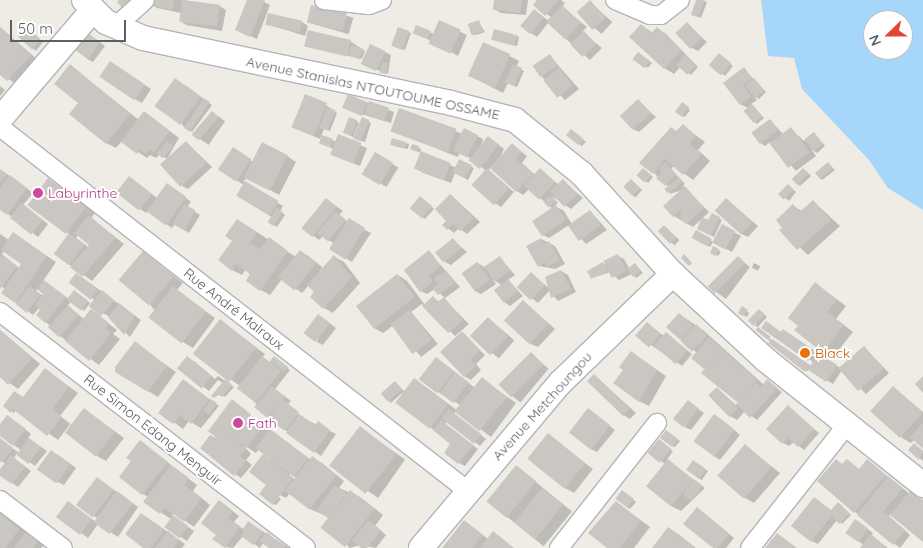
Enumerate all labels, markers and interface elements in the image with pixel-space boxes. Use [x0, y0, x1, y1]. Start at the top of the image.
scale bar [12, 10, 129, 42]
north arrow [863, 10, 913, 60]
text: 50 m [18, 19, 53, 38]
text: N [865, 32, 885, 48]
street label: Avenue Stanislas NTOUTOUME OSSAME [245, 53, 501, 123]
place label: Labyrinthe [48, 185, 117, 201]
marker: Labyrinthe [32, 187, 44, 199]
street label: Rue André Malraux [180, 265, 288, 353]
place label: Black [815, 345, 851, 361]
marker: Black [799, 347, 811, 359]
street label: Avenue Metchoungou [489, 348, 595, 464]
street label: Rue Simon Edang Menguir [80, 371, 226, 489]
place label: Fath [248, 415, 277, 431]
marker: Fath [232, 417, 244, 429]

